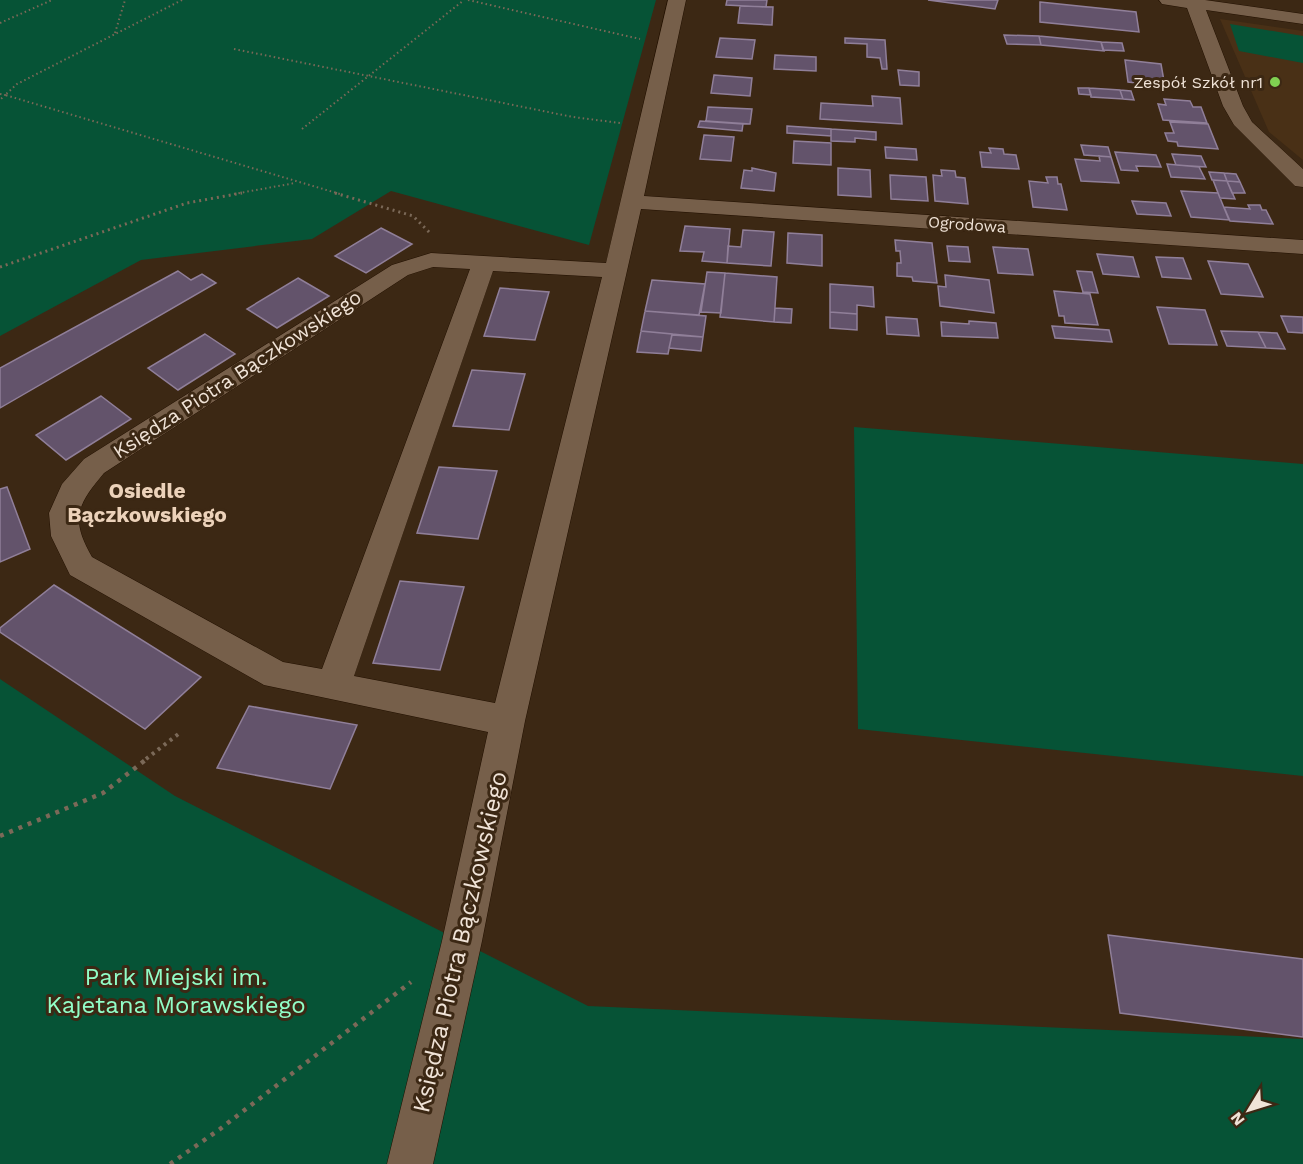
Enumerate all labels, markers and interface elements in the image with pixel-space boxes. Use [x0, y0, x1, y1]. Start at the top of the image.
place label: Zespół Szkół nr1 [1133, 73, 1263, 92]
marker: Zespół Szkół nr1 [1268, 75, 1282, 89]
street label: Ogrodowa [927, 212, 1007, 237]
street label: Księdza Piotra Bączkowskiego [108, 285, 366, 463]
district label: Osiedle Bączkowskiego [67, 478, 227, 527]
street label: Księdza Piotra Bączkowskiego [407, 769, 513, 1115]
park label: Park Miejski im. Kajetana Morawskiego [46, 963, 306, 1019]
north arrow [1219, 1080, 1279, 1140]
text: N [1226, 1108, 1249, 1129]

